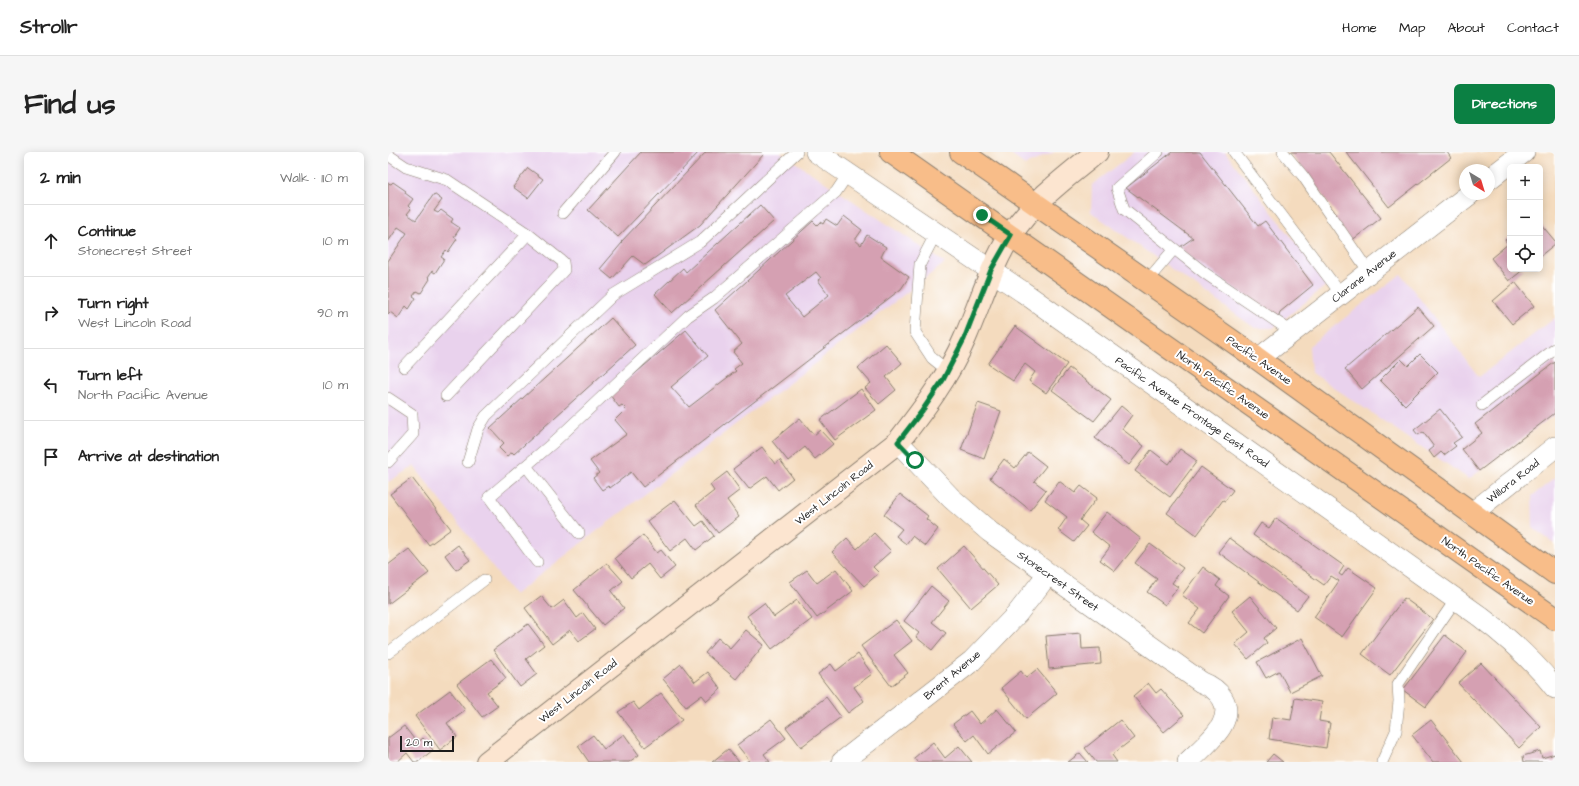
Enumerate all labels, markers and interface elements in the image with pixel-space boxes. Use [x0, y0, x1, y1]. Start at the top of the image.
text: Strollr [20, 14, 78, 41]
text: Home [1342, 18, 1377, 38]
text: Map [1399, 18, 1425, 38]
text: About [1447, 18, 1485, 38]
text: Contact [1507, 18, 1559, 38]
button: Directions [1454, 84, 1555, 124]
text: Find us [24, 85, 115, 124]
north arrow [1459, 164, 1495, 200]
map controls [1507, 164, 1543, 272]
button: + [1507, 164, 1543, 200]
text: 2 min [40, 166, 81, 190]
text: Walk · 110 m [280, 169, 348, 187]
button: − [1507, 200, 1543, 236]
route end [973, 206, 991, 224]
text: Continue [78, 221, 136, 242]
icon: ahead [40, 230, 62, 252]
text: 10 m [323, 232, 348, 250]
button: locate [1507, 236, 1543, 272]
text: Stonecrest Street [78, 242, 192, 260]
street label: Clarane Avenue [1329, 246, 1400, 306]
text: Turn right [78, 293, 149, 314]
icon: right [40, 302, 62, 324]
text: 90 m [317, 304, 348, 322]
text: West Lincoln Road [78, 314, 191, 332]
street label: Pacific Avenue [1223, 332, 1295, 388]
street label: North Pacific Avenue [1174, 347, 1272, 423]
street label: Pacific Avenue Frontage East Road [1112, 353, 1272, 472]
text: Turn left [78, 365, 142, 386]
icon: left [40, 374, 62, 396]
text: 10 m [323, 376, 348, 394]
text: North Pacific Avenue [78, 386, 208, 404]
icon: arrive [40, 446, 62, 468]
text: Arrive at destination [78, 446, 219, 467]
route start [906, 451, 924, 469]
street label: Willora Road [1484, 455, 1543, 506]
street label: West Lincoln Road [792, 457, 877, 528]
street label: North Pacific Avenue [1439, 533, 1537, 609]
street label: Stonecrest Street [1014, 547, 1102, 615]
street label: Brent Avenue [920, 647, 984, 703]
street label: West Lincoln Road [536, 655, 621, 726]
scale bar [400, 734, 454, 753]
text: 20 m [406, 735, 432, 750]

